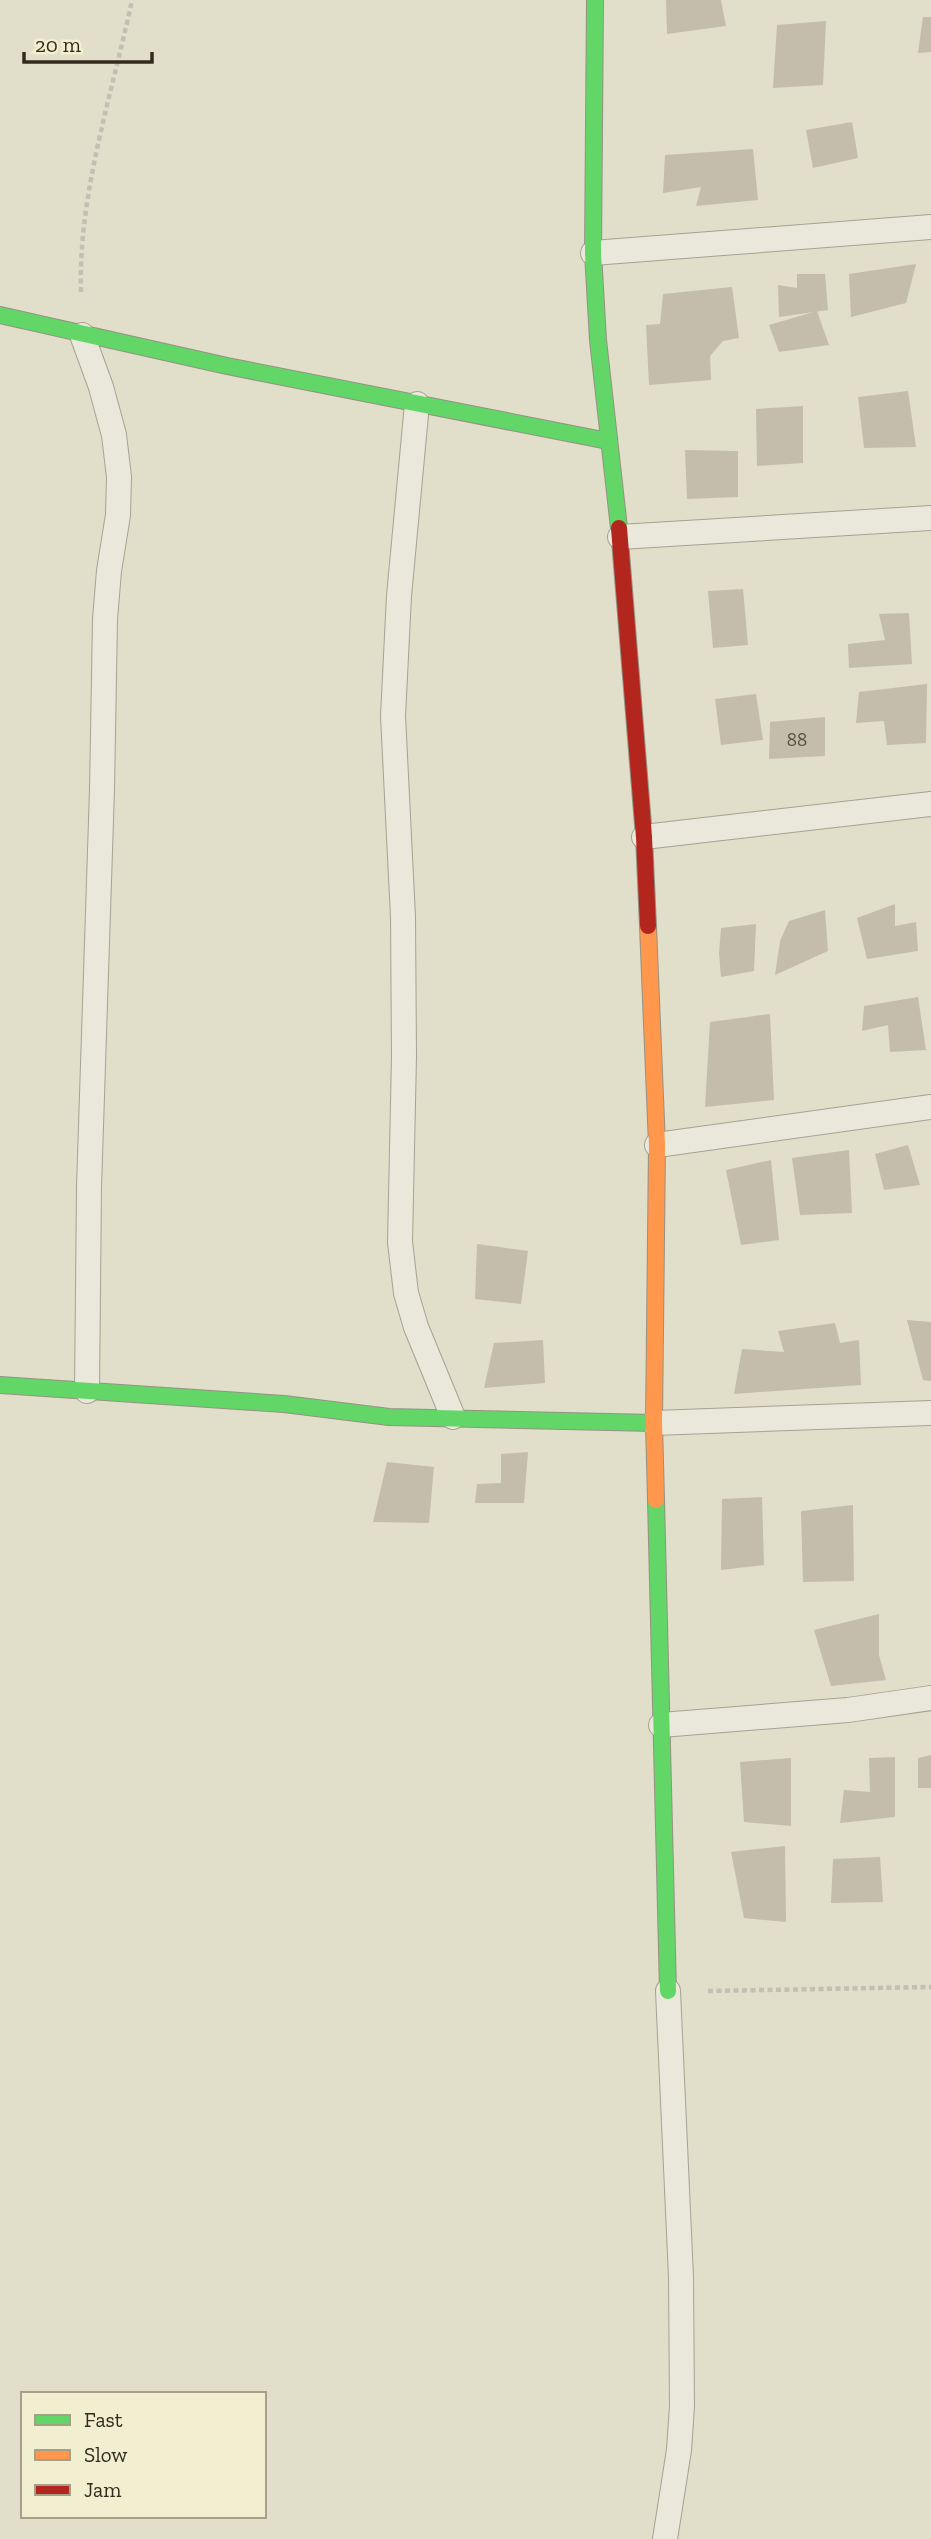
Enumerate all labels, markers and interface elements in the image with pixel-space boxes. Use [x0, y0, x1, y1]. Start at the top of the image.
scale bar [24, 21, 152, 65]
text: 20 m [35, 32, 81, 57]
house number: 88 [787, 728, 807, 751]
legend [21, 2392, 266, 2518]
text: Fast [84, 2407, 123, 2432]
text: Slow [84, 2442, 127, 2467]
text: Jam [84, 2477, 121, 2502]

